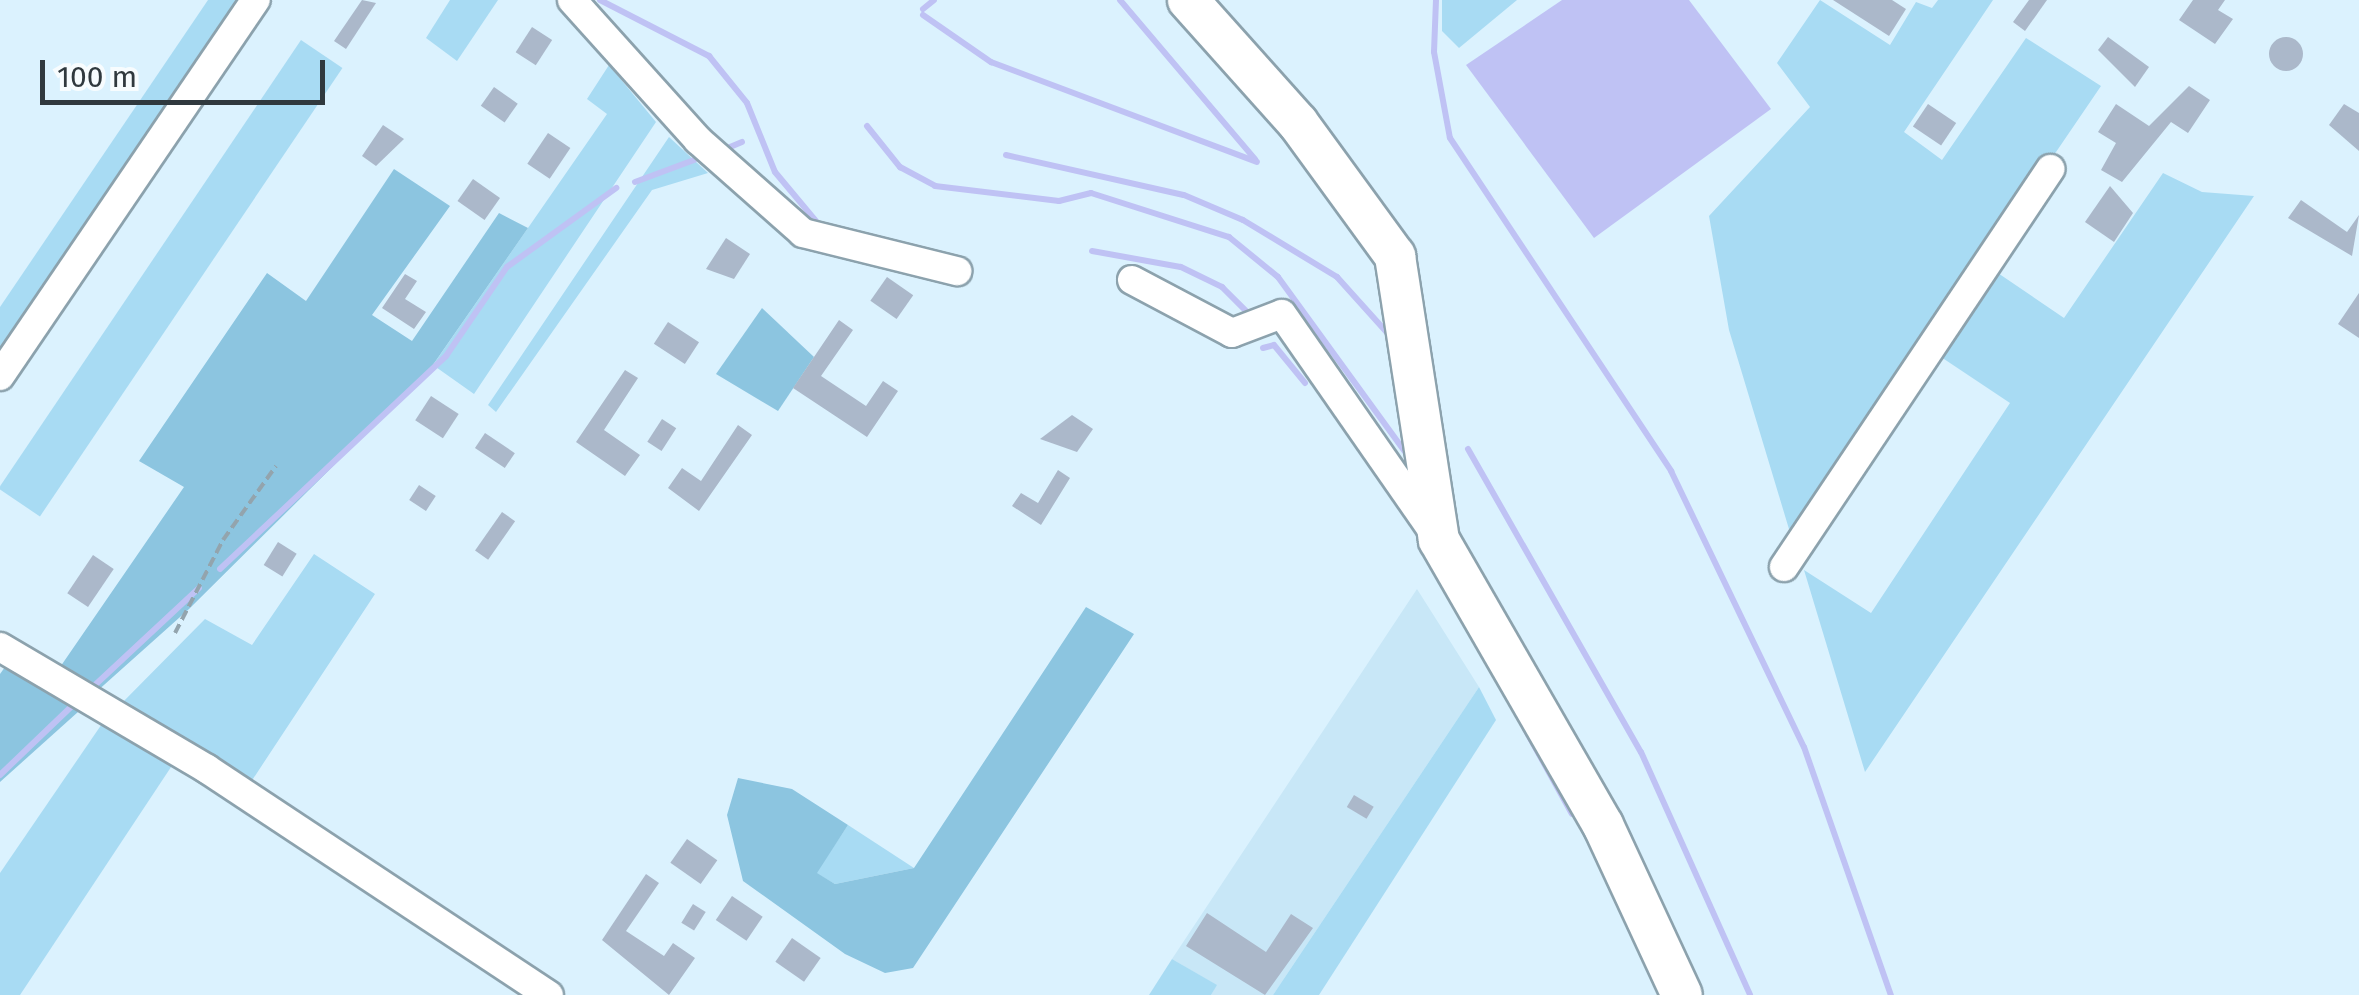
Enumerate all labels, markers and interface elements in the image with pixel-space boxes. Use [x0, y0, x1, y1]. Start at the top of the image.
scale bar [45, 40, 330, 102]
text: 100 m [57, 59, 137, 95]

